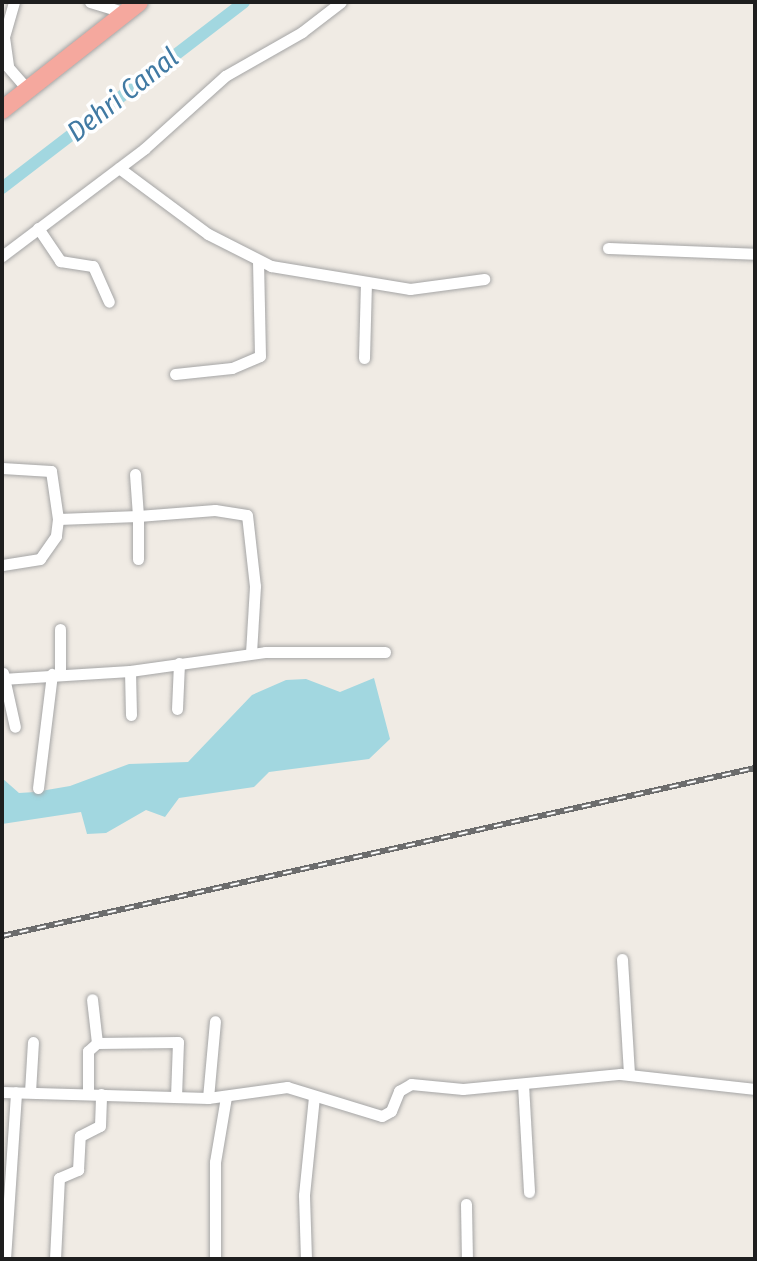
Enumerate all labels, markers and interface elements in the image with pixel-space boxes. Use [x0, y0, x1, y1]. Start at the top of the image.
water label: Dehri Canal [61, 41, 185, 149]

